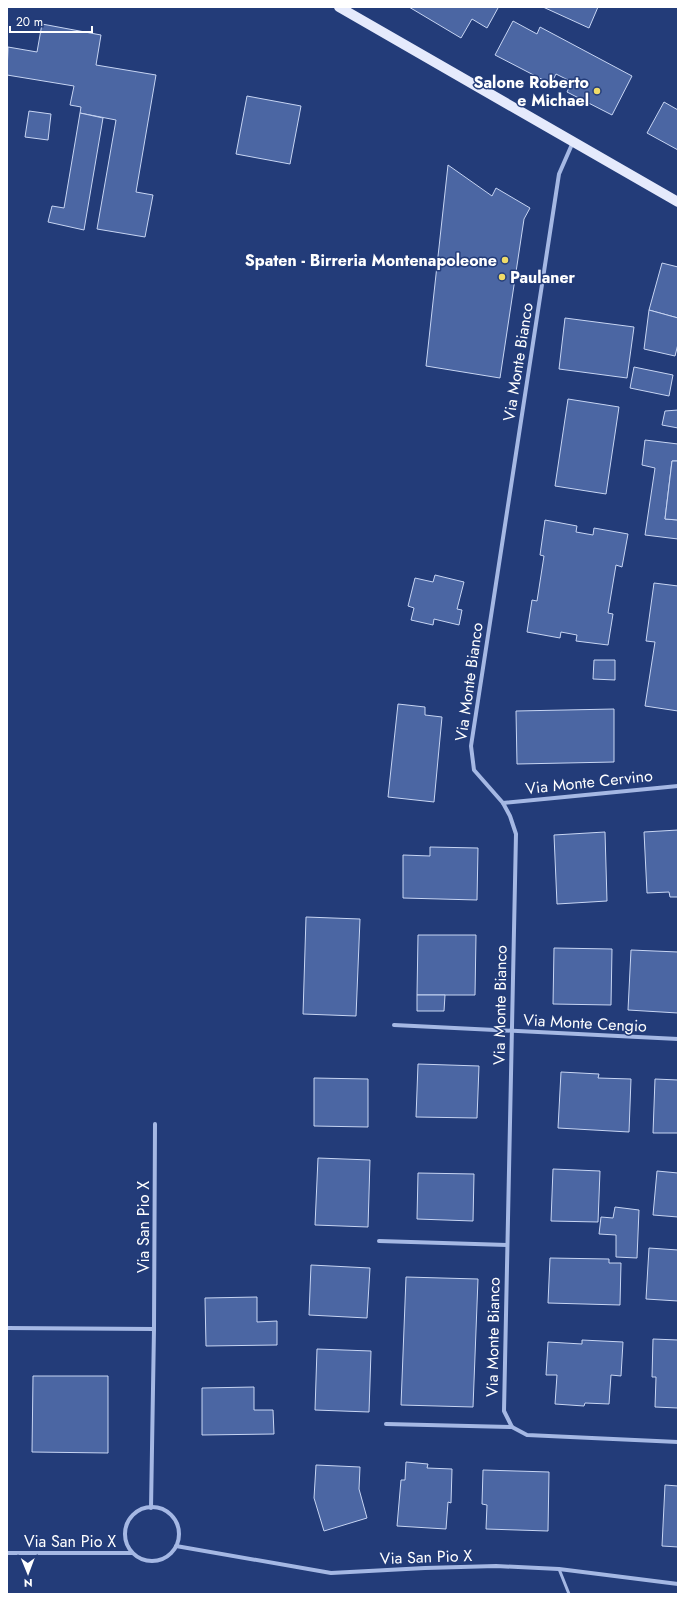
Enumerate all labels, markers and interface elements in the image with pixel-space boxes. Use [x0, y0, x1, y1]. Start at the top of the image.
scale bar [10, 8, 92, 34]
text: 20 m [16, 13, 43, 31]
place label: Salone Roberto e Michael [474, 71, 589, 112]
marker: Salone Roberto e Michael [592, 86, 602, 96]
place label: Spaten - Birreria Montenapoleone [245, 249, 497, 272]
marker: Spaten - Birreria Montenapoleone [500, 255, 510, 265]
place label: Paulaner [510, 266, 576, 289]
marker: Paulaner [497, 272, 507, 282]
street label: Via Monte Bianco [497, 301, 539, 423]
street label: Via Monte Bianco [449, 621, 489, 743]
street label: Via Monte Cervino [524, 764, 654, 800]
street label: Via Monte Bianco [487, 945, 513, 1065]
street label: Via Monte Cengio [523, 1008, 648, 1038]
street label: Via San Pio X [132, 1181, 155, 1273]
street label: Via Monte Bianco [480, 1277, 506, 1397]
street label: Via San Pio X [24, 1530, 116, 1553]
street label: Via San Pio X [380, 1544, 473, 1570]
north arrow [8, 1553, 48, 1593]
text: N [24, 1575, 33, 1591]

